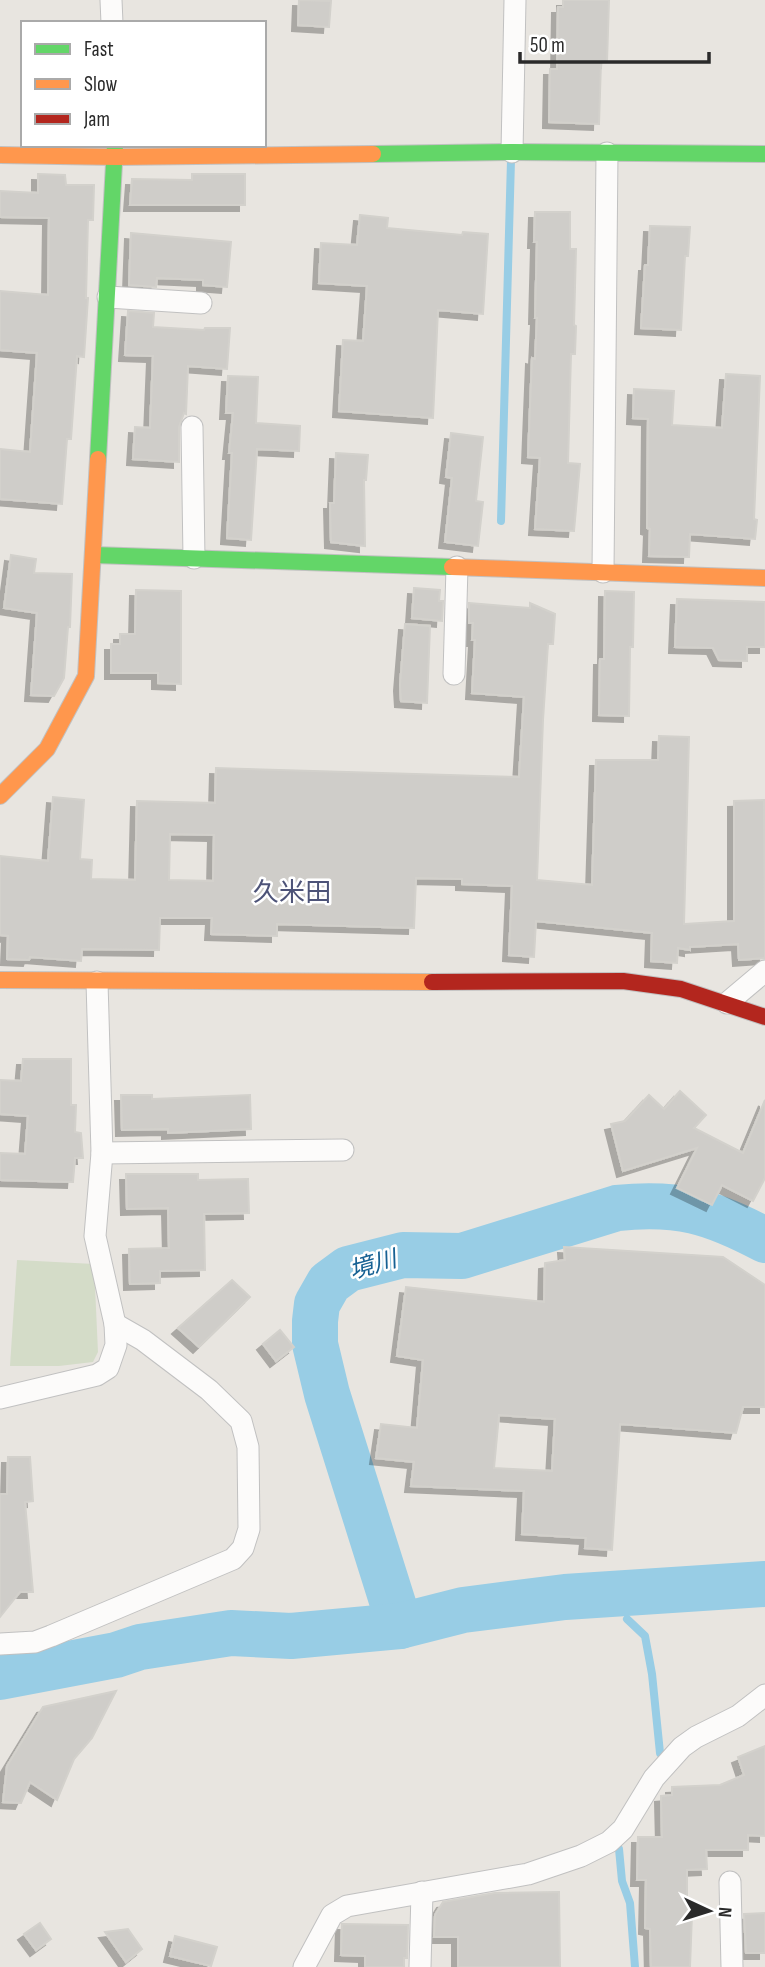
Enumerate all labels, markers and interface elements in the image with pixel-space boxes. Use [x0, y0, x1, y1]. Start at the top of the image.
legend [21, 21, 266, 147]
scale bar [520, 21, 709, 65]
text: 50 m [530, 33, 565, 58]
text: Fast [84, 37, 114, 62]
text: Slow [84, 72, 118, 97]
text: Jam [83, 107, 110, 132]
district label: 久米田 [253, 878, 331, 909]
water label: 境川 [346, 1244, 403, 1286]
north arrow [674, 1876, 744, 1946]
text: N [713, 1906, 736, 1918]

